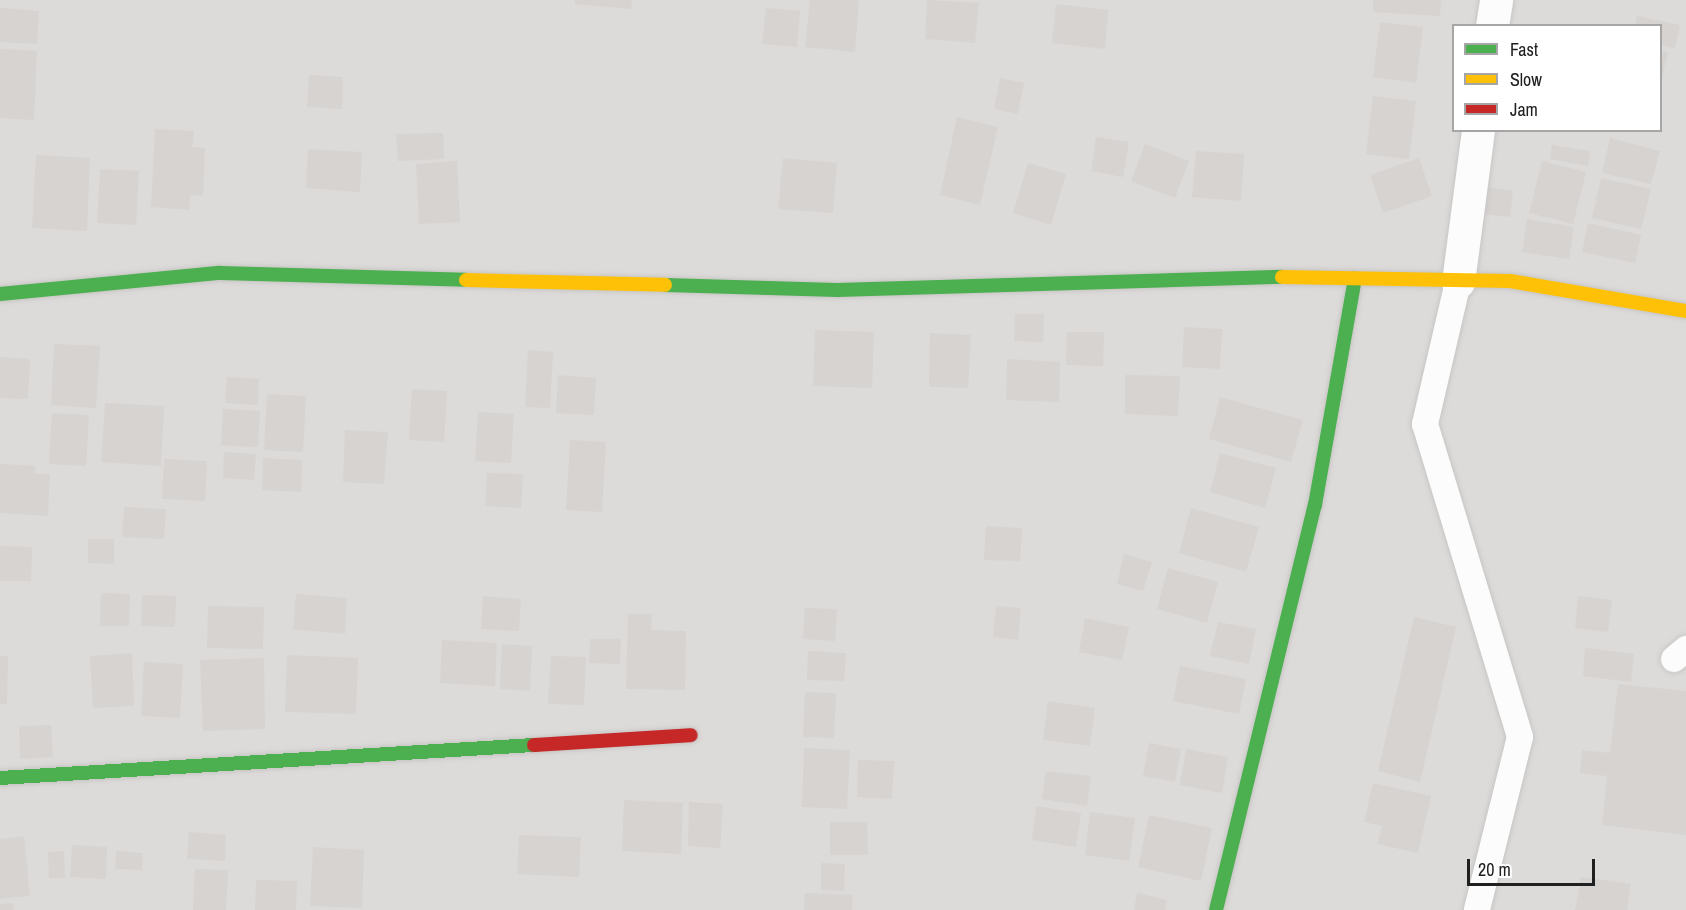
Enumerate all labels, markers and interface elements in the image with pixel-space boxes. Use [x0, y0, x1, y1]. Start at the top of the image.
legend [1452, 24, 1662, 132]
text: Fast [1510, 37, 1538, 62]
text: Slow [1510, 67, 1542, 92]
text: Jam [1510, 97, 1538, 122]
scale bar [1470, 847, 1598, 885]
text: 20 m [1478, 857, 1511, 882]

